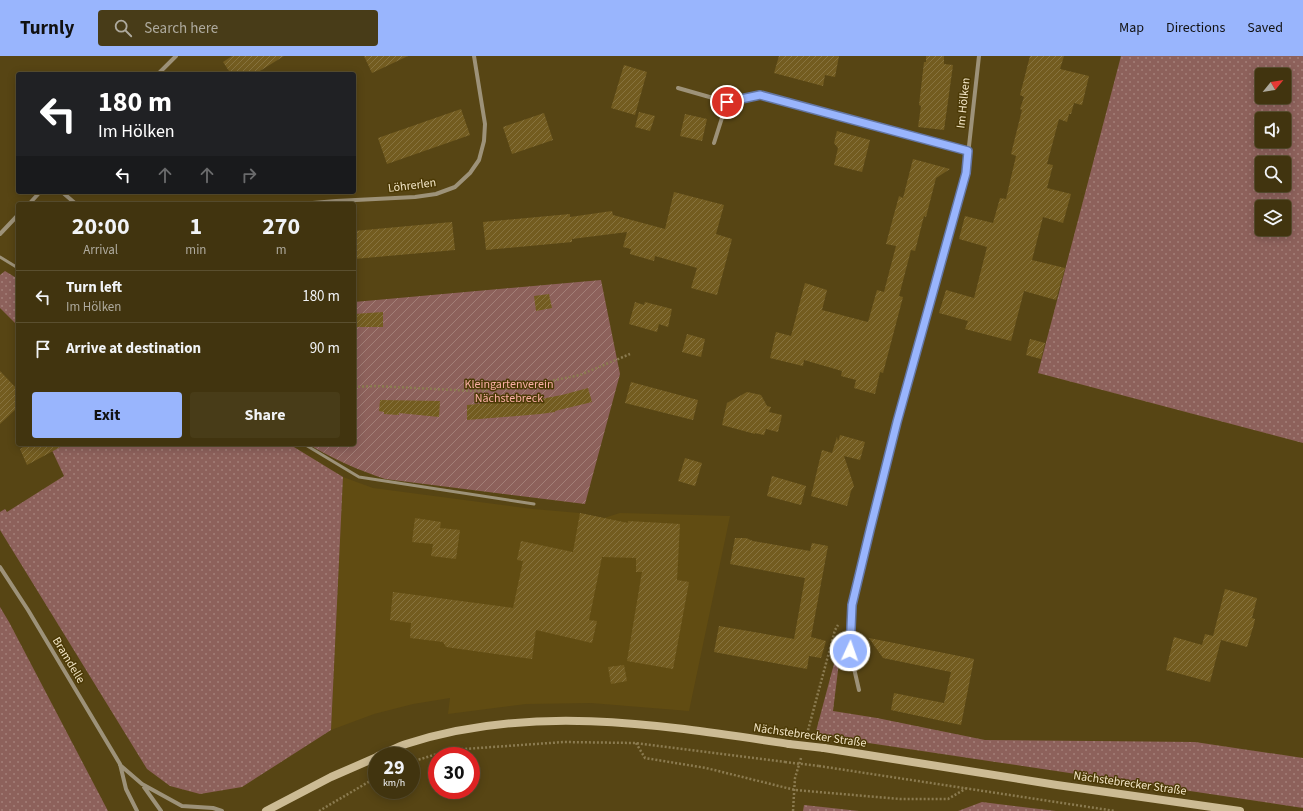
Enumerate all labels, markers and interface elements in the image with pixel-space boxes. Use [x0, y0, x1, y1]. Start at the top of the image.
search box [98, 10, 378, 46]
text: Turnly [20, 15, 74, 42]
icon: search [112, 17, 134, 39]
text: Search here [144, 18, 218, 39]
text: Map [1119, 18, 1144, 38]
text: Directions [1166, 18, 1225, 38]
text: Saved [1247, 18, 1283, 38]
north arrow [1255, 68, 1291, 104]
map controls [1255, 68, 1291, 236]
street label: Im Hölken [952, 77, 975, 129]
text: 180 m [98, 82, 172, 122]
pin [710, 85, 744, 119]
icon: left [32, 88, 84, 140]
icon: arrive [716, 91, 738, 113]
button: sound [1255, 112, 1291, 148]
text: Im Hölken [98, 119, 175, 144]
button: search [1255, 156, 1291, 192]
icon: left [112, 164, 134, 186]
icon: ahead [154, 164, 176, 186]
icon: ahead [196, 164, 218, 186]
icon: right [238, 164, 260, 186]
street label: Löhrerlen [387, 174, 437, 197]
button: layers [1255, 200, 1291, 236]
text: 20:00 [72, 209, 130, 244]
text: 1 [190, 209, 202, 244]
text: 270 [262, 209, 300, 244]
text: Arrival [83, 241, 118, 259]
text: min [185, 241, 206, 259]
text: m [276, 241, 287, 259]
text: Turn left [66, 277, 122, 298]
icon: left [32, 286, 54, 308]
text: 180 m [302, 286, 340, 307]
text: Im Hölken [66, 298, 121, 316]
icon: arrive [32, 338, 54, 360]
text: Arrive at destination [66, 338, 201, 359]
text: 90 m [310, 338, 340, 359]
park label: Kleingartenverein Nächstebreck [465, 376, 553, 407]
button: Exit [32, 392, 182, 438]
button: Share [190, 392, 340, 438]
position arrow [829, 630, 871, 672]
street label: Bramdelle [48, 634, 89, 687]
street label: Nächstebrecker Straße [752, 719, 867, 752]
speed limit sign: 30 [428, 747, 480, 799]
text: 29 [383, 754, 405, 782]
street label: Nächstebrecker Straße [1072, 767, 1187, 800]
text: km/h [383, 776, 405, 790]

